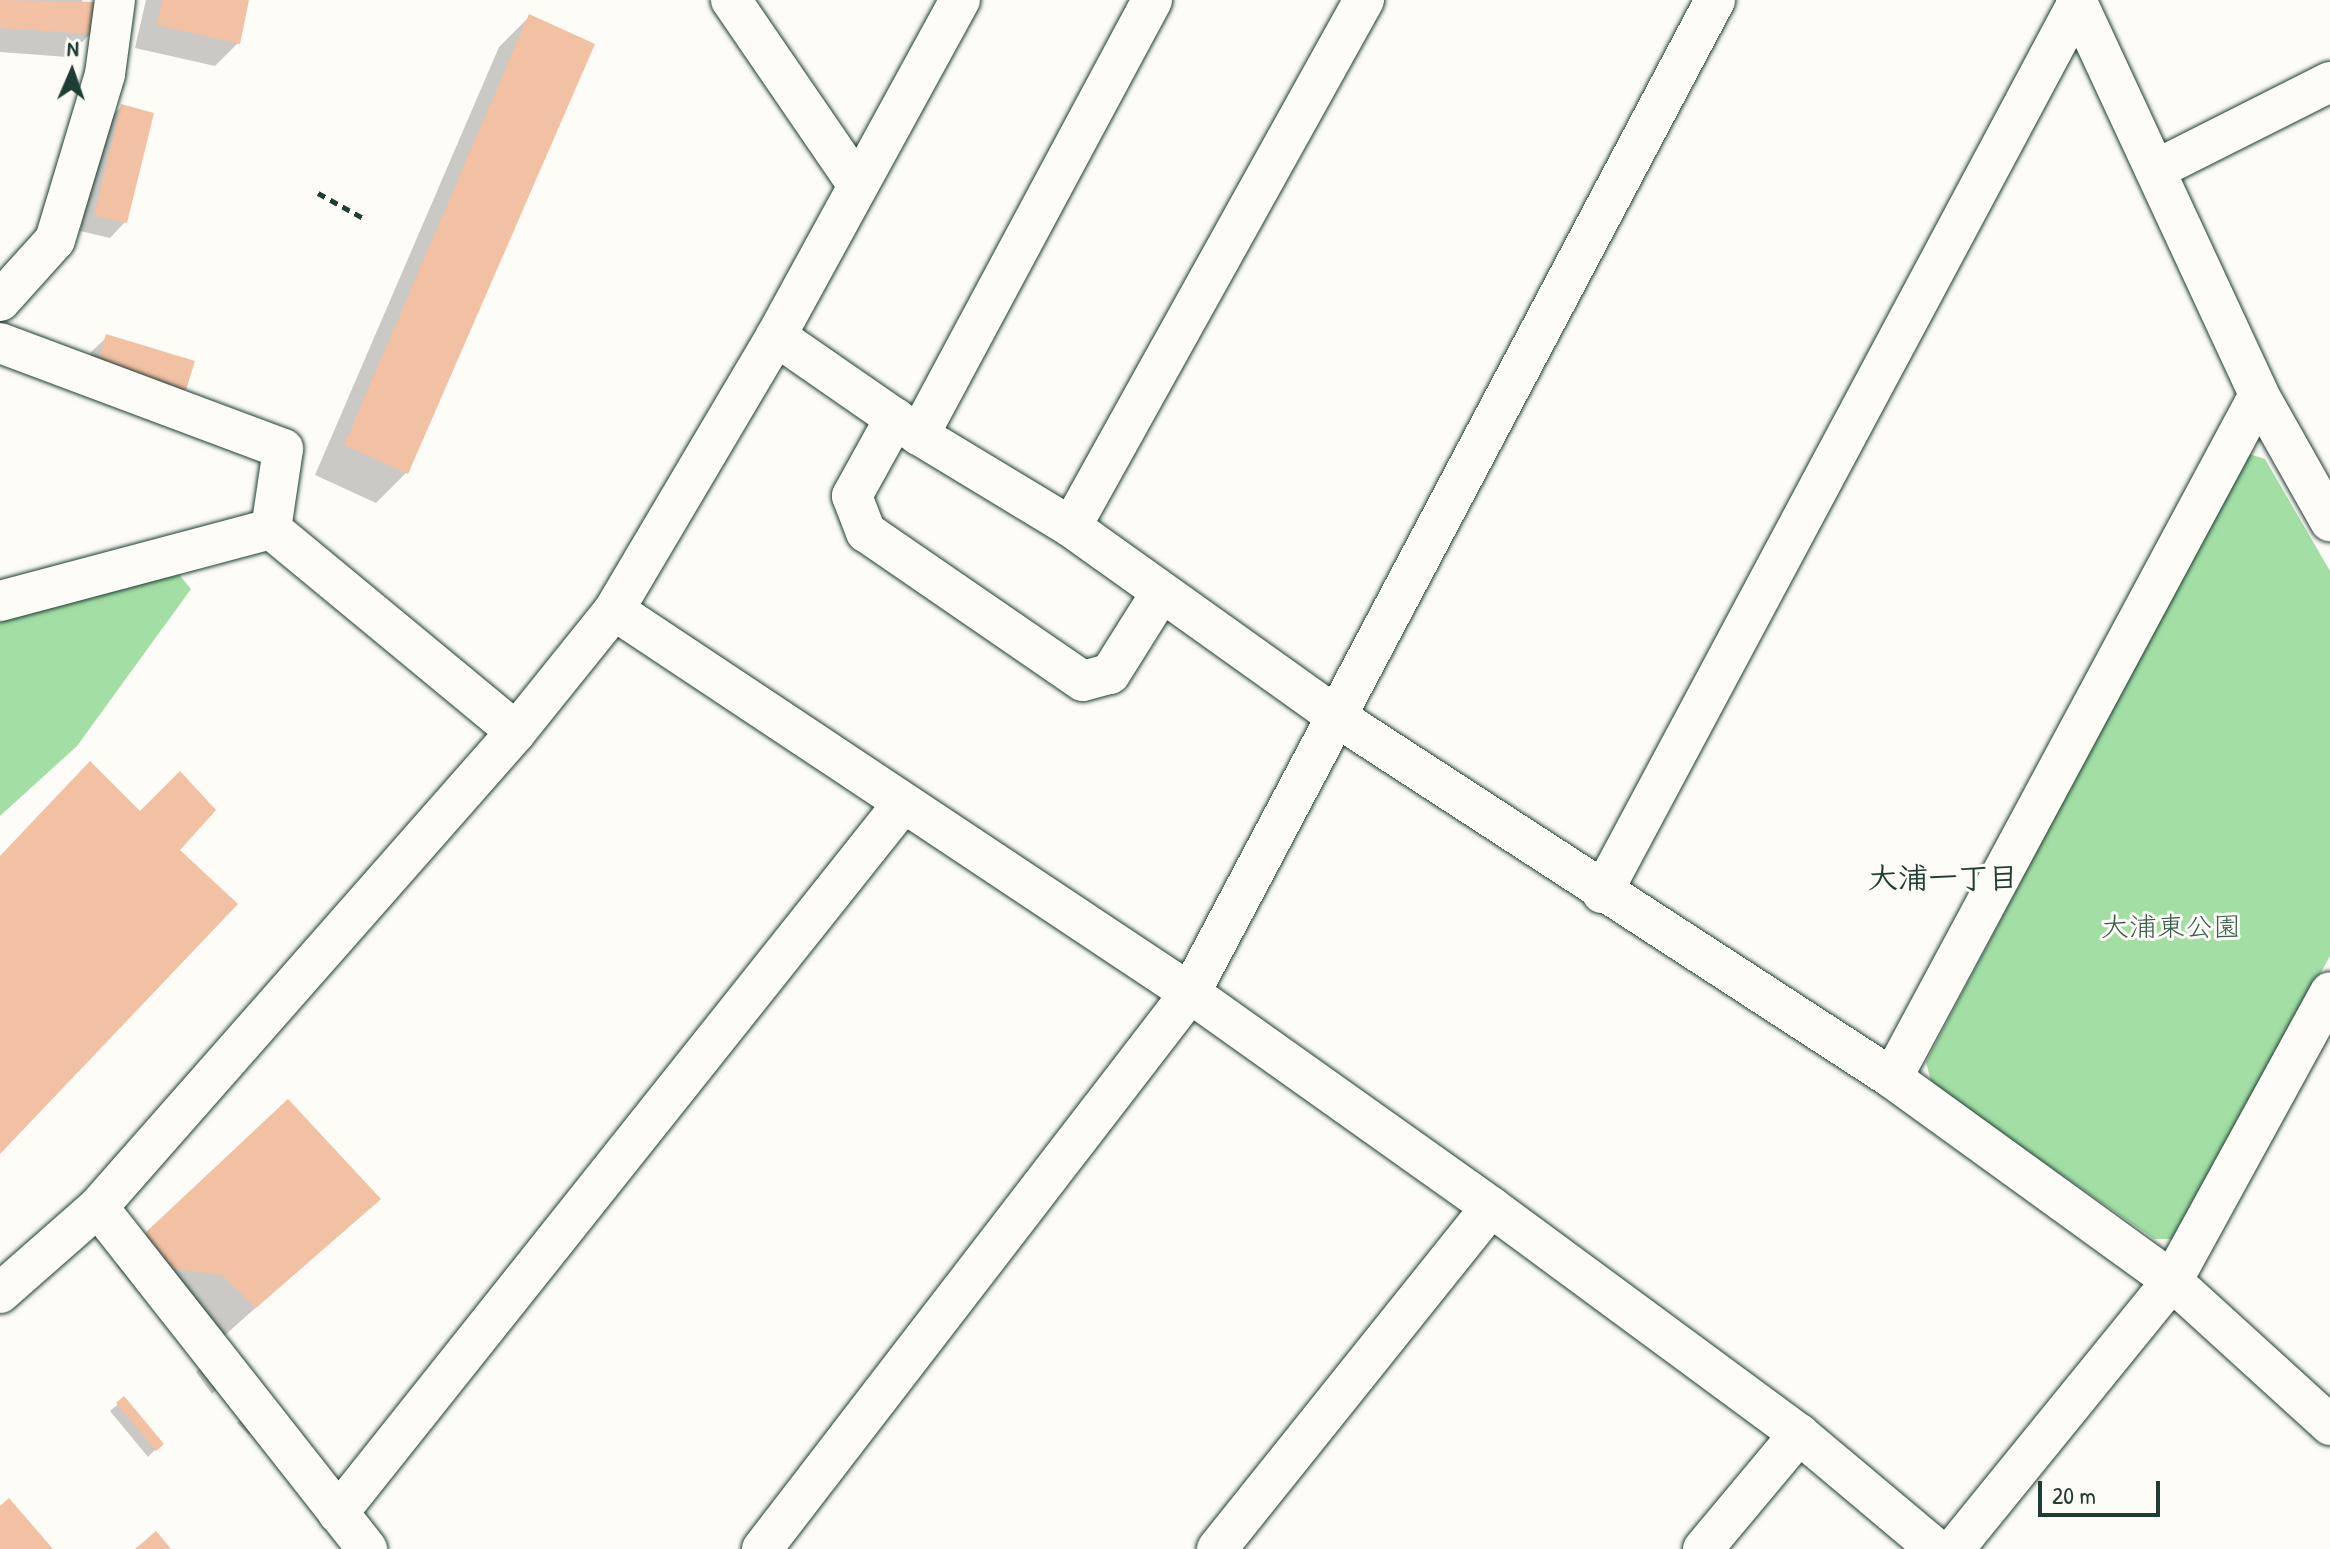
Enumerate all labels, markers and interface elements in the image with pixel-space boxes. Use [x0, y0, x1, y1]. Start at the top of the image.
north arrow [32, 32, 112, 112]
text: N [66, 33, 79, 63]
district label: 大浦一丁目 [1868, 859, 2018, 895]
park label: 大浦東公園 [2101, 909, 2241, 943]
scale bar [2042, 1465, 2164, 1515]
text: 20 m [2052, 1479, 2096, 1511]

